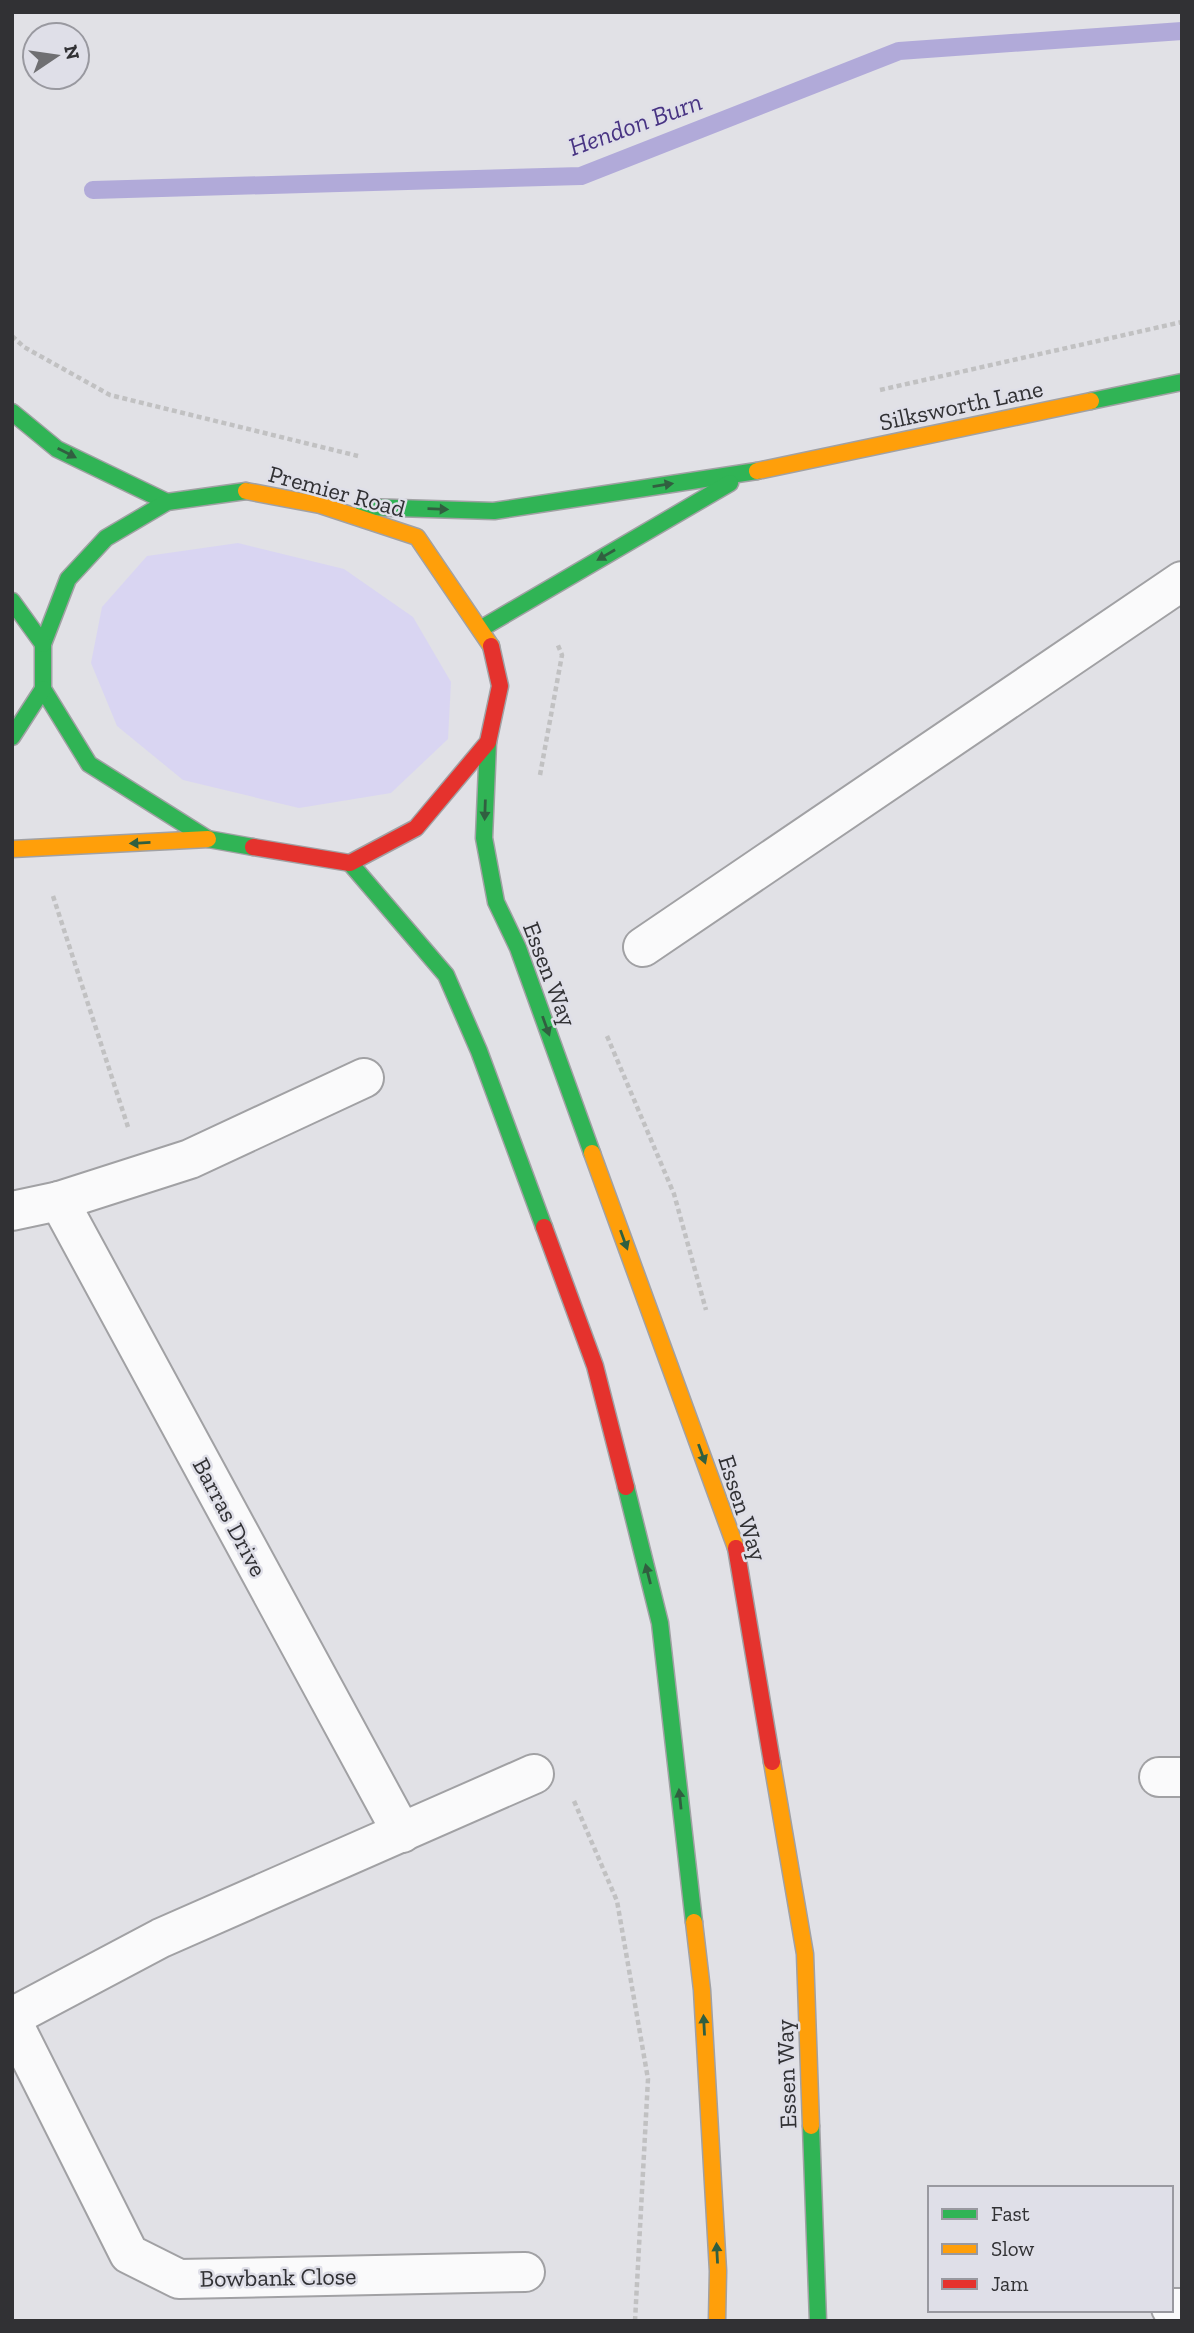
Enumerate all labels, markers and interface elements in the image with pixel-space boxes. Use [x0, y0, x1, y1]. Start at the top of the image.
north arrow [21, 21, 91, 91]
text: N [59, 43, 85, 62]
water label: Hendon Burn [564, 85, 706, 163]
street label: Silksworth Lane [876, 373, 1046, 437]
one-way arrow [57, 447, 77, 459]
street label: Premier Road [265, 459, 409, 523]
one-way arrow [652, 479, 674, 490]
one-way arrow [427, 504, 449, 515]
one-way arrow [597, 549, 616, 561]
one-way arrow [480, 799, 491, 821]
one-way arrow [129, 837, 151, 848]
street label: Essen Way [517, 918, 583, 1031]
one-way arrow [541, 1016, 552, 1037]
one-way arrow [619, 1230, 630, 1251]
one-way arrow [696, 1443, 707, 1464]
street label: Essen Way [712, 1451, 774, 1565]
street label: Barras Drive [187, 1453, 273, 1581]
one-way arrow [642, 1563, 653, 1585]
one-way arrow [675, 1788, 686, 1810]
one-way arrow [698, 2014, 709, 2036]
street label: Essen Way [770, 2018, 802, 2129]
legend [928, 2186, 1173, 2312]
text: Fast [991, 2201, 1030, 2226]
text: Slow [991, 2236, 1034, 2261]
one-way arrow [711, 2241, 722, 2263]
street label: Bowbank Close [199, 2261, 357, 2293]
text: Jam [991, 2271, 1028, 2296]

